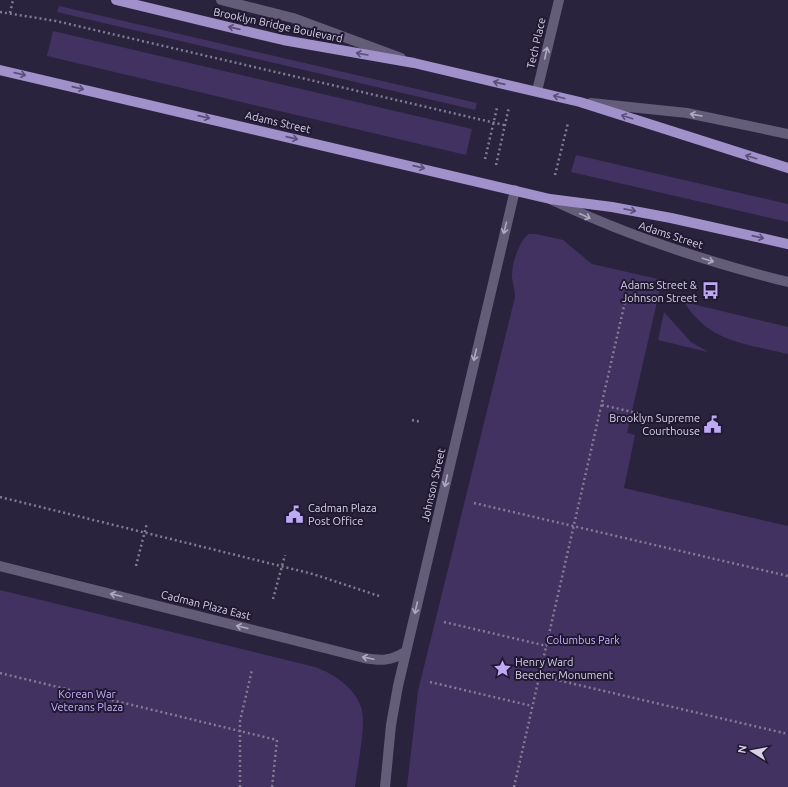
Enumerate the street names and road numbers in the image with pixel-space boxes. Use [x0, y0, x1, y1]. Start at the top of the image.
street label: Brooklyn Bridge Boulevard [212, 5, 344, 45]
street label: Tech Place [524, 16, 548, 70]
street label: Adams Street [244, 109, 313, 136]
street label: Adams Street [637, 219, 705, 251]
street label: Johnson Street [419, 446, 447, 523]
street label: Cadman Plaza East [160, 588, 253, 622]

